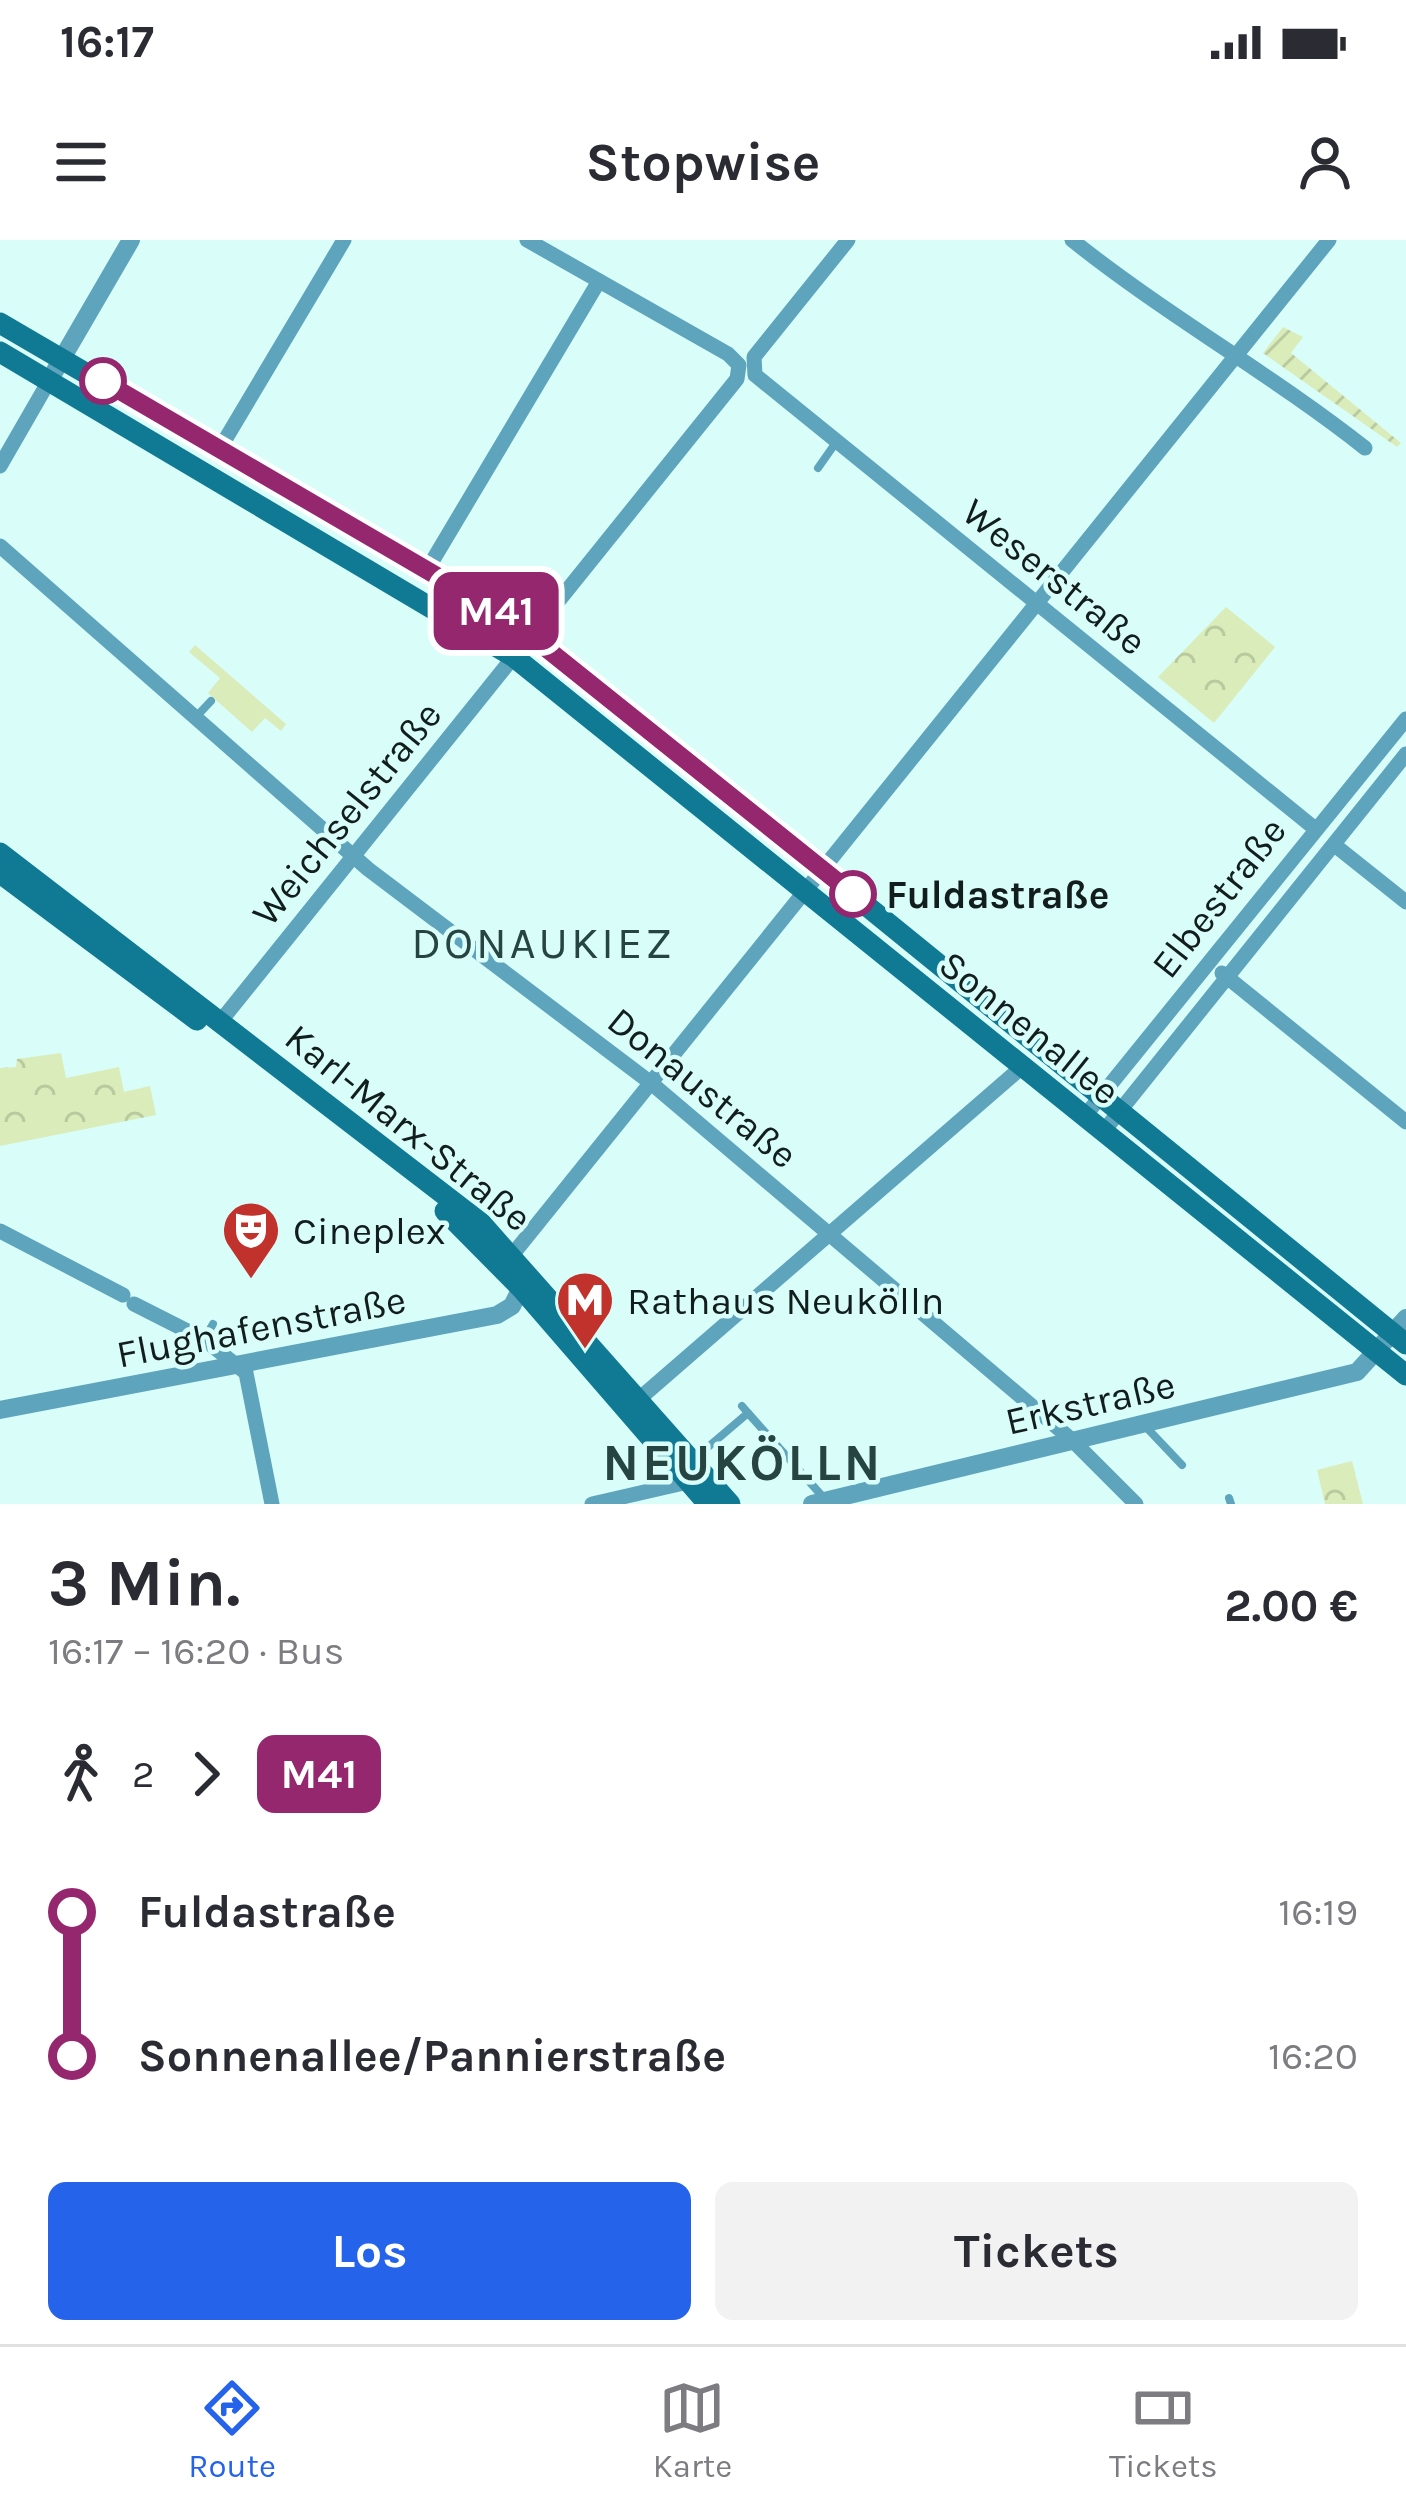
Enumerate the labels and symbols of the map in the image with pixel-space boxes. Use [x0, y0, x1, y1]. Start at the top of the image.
unlabelled marker [81, 359, 125, 403]
street label: Weserstraße [953, 489, 1155, 665]
line badge: M41 [427, 572, 565, 650]
street label: Weichselstraße [242, 692, 451, 935]
street label: Elbestraße [1142, 808, 1296, 987]
marker: Fuldastraße [831, 872, 875, 916]
place label: Fuldastraße [886, 872, 1110, 918]
district label: DONAUKIEZ [411, 917, 675, 969]
street label: Sonnenallee [930, 941, 1129, 1115]
street label: Donaustraße [598, 997, 806, 1178]
street label: Karl-Marx-Straße [276, 1014, 541, 1241]
theatre icon: Cineplex [220, 1199, 282, 1281]
place label: Cineplex [293, 1208, 446, 1254]
metro station icon: Rathaus Neukölln [554, 1269, 616, 1351]
street label: Flughafenstraße [113, 1276, 410, 1378]
place label: Rathaus Neukölln [627, 1278, 944, 1324]
street label: Erkstraße [1001, 1361, 1180, 1445]
district label: NEUKÖLLN [603, 1433, 883, 1493]

